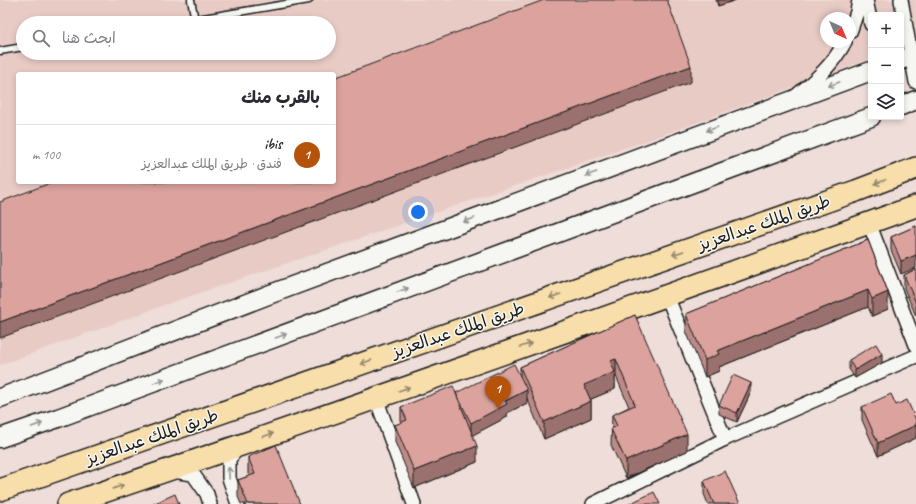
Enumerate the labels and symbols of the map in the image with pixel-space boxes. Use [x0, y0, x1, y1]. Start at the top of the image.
north arrow [820, 12, 856, 48]
one-way arrow [829, 81, 841, 89]
one-way arrow [706, 126, 719, 133]
one-way arrow [585, 171, 597, 179]
one-way arrow [874, 179, 886, 187]
street label: طريق الملك عبدالعزيز [693, 190, 833, 256]
your location [408, 202, 428, 222]
one-way arrow [463, 216, 475, 224]
one-way arrow [672, 250, 684, 258]
one-way arrow [396, 286, 408, 294]
one-way arrow [549, 293, 562, 300]
street label: طريق الملك عبدالعزيز [387, 297, 527, 363]
one-way arrow [274, 331, 286, 339]
one-way arrow [520, 341, 532, 349]
one-way arrow [360, 359, 373, 366]
one-way arrow [153, 376, 165, 384]
pin: 1 [485, 376, 511, 409]
one-way arrow [397, 384, 409, 392]
street label: طريق الملك عبدالعزيز [81, 404, 221, 470]
one-way arrow [30, 421, 42, 429]
one-way arrow [261, 431, 273, 439]
one-way arrow [225, 467, 233, 480]
one-way arrow [112, 483, 125, 490]

